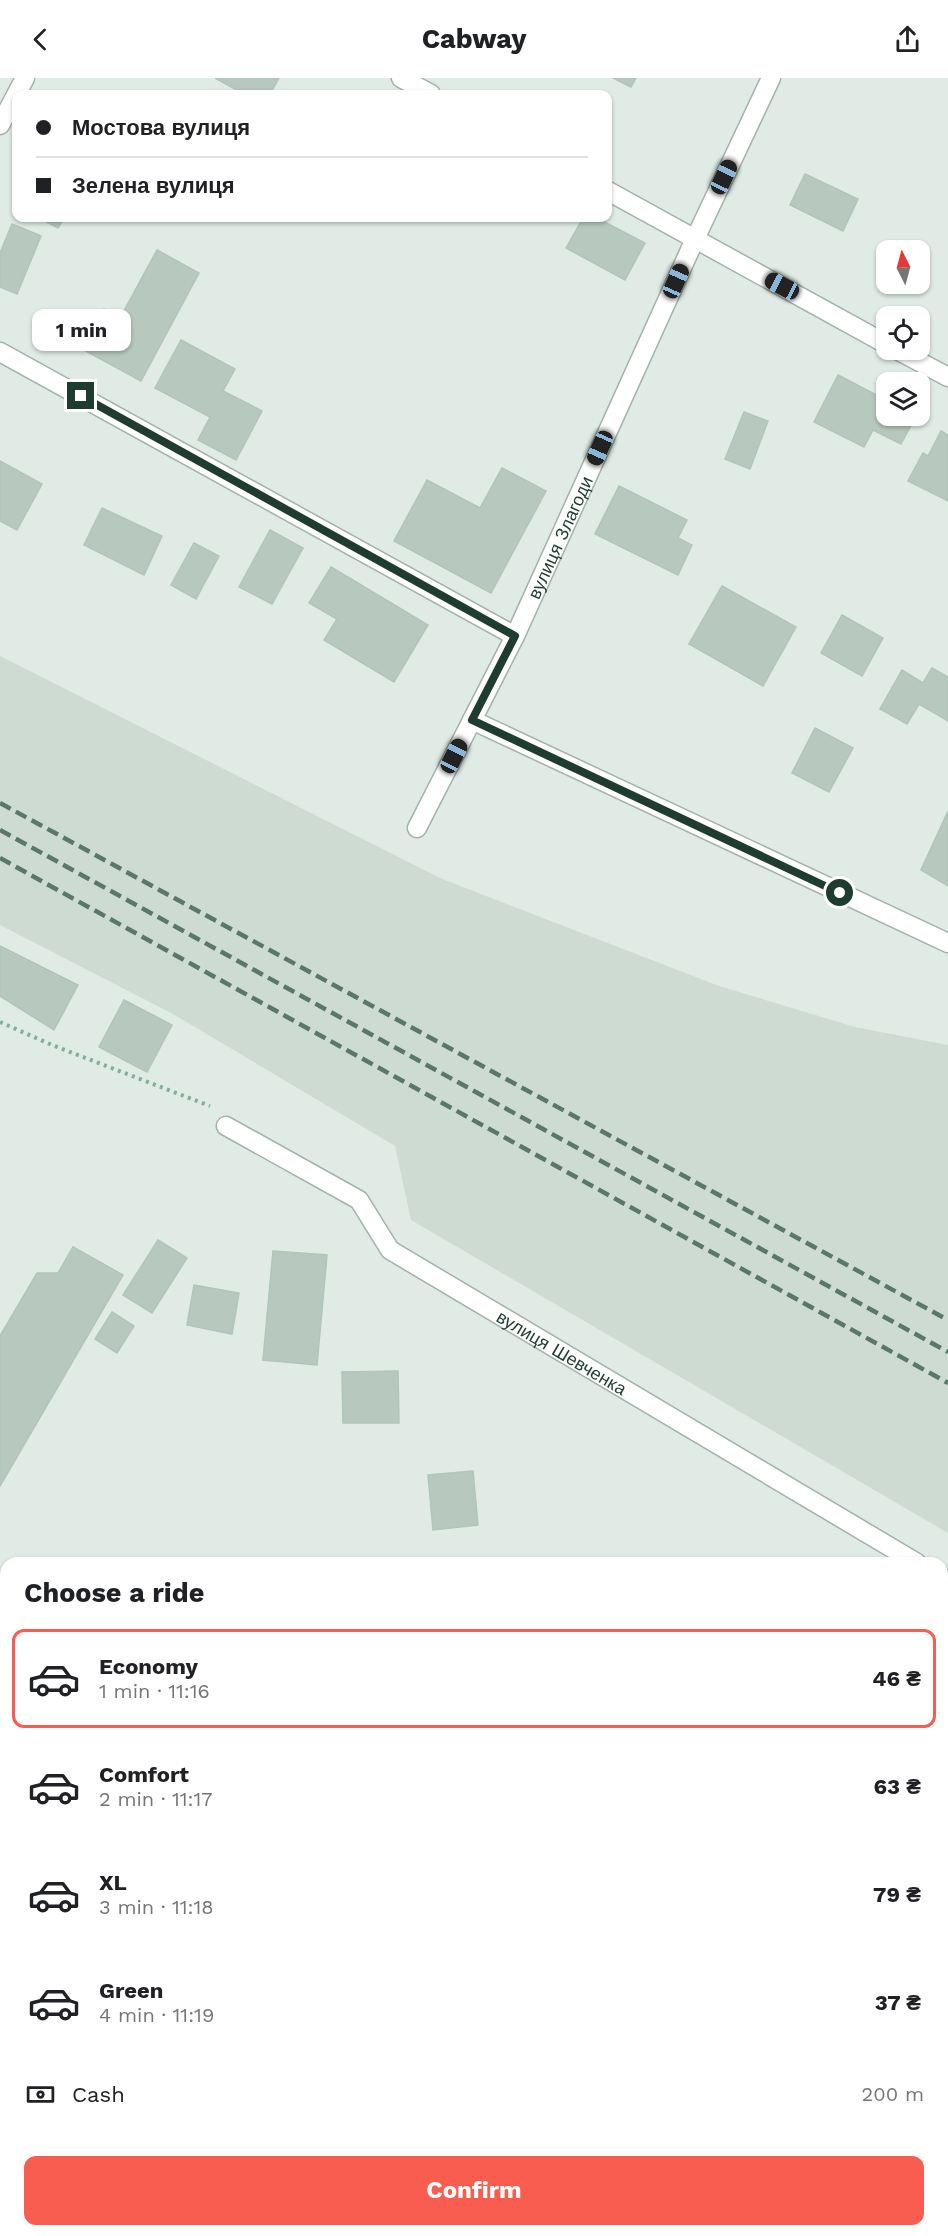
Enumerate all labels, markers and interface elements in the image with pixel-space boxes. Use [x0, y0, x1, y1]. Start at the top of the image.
icon: back [24, 23, 57, 56]
text: Cabway [422, 23, 526, 55]
icon: share [891, 23, 924, 56]
text: Мостова вулиця [72, 115, 250, 140]
car [708, 157, 740, 197]
text: Зелена вулиця [72, 173, 235, 198]
north arrow [876, 240, 930, 294]
map controls [876, 240, 930, 426]
car [660, 261, 692, 301]
car [762, 270, 802, 302]
button: locate [876, 306, 930, 360]
callout: 1 min [32, 309, 130, 351]
text: 1 min [56, 318, 107, 342]
button: layers [876, 372, 930, 426]
route end [67, 382, 94, 409]
car [584, 428, 616, 468]
street label: вулиця Злагоди [523, 473, 597, 602]
car [438, 736, 470, 776]
route start [826, 879, 853, 906]
street label: вулиця Шевченка [493, 1305, 632, 1399]
text: Choose a ride [24, 1577, 204, 1609]
icon: car [27, 1652, 81, 1706]
text: Economy [99, 1654, 198, 1679]
text: 46 ₴ [872, 1666, 921, 1691]
text: 1 min · 11:16 [99, 1679, 210, 1703]
icon: car [27, 1760, 81, 1814]
text: Comfort [99, 1762, 189, 1787]
text: 63 ₴ [873, 1774, 921, 1799]
text: 2 min · 11:17 [99, 1787, 213, 1811]
icon: car [27, 1868, 81, 1922]
text: XL [99, 1870, 127, 1895]
text: 79 ₴ [873, 1882, 921, 1907]
text: 3 min · 11:18 [99, 1895, 214, 1919]
icon: car [27, 1976, 81, 2030]
text: Green [99, 1978, 163, 2003]
text: 37 ₴ [875, 1990, 921, 2015]
text: 4 min · 11:19 [99, 2003, 214, 2027]
icon: cash [24, 2078, 57, 2111]
text: Cash [72, 2082, 125, 2107]
text: 200 m [862, 2082, 924, 2106]
button: Confirm [24, 2156, 924, 2225]

